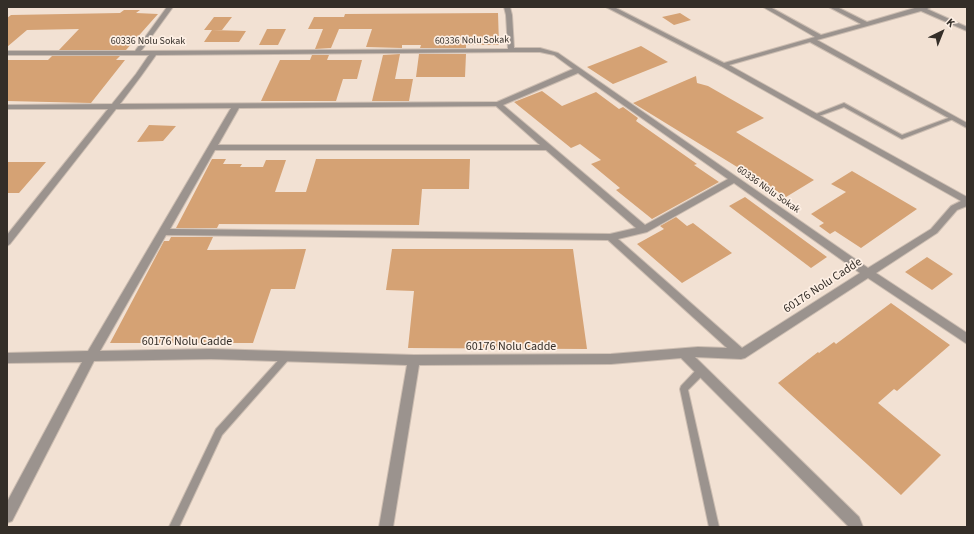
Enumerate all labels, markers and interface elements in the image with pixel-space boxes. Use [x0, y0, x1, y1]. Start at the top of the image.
north arrow [922, 12, 962, 52]
text: K [943, 15, 958, 31]
street label: 60336 Nolu Sokak [435, 34, 509, 48]
street label: 60336 Nolu Sokak [111, 36, 185, 48]
street label: 60336 Nolu Sokak [734, 164, 802, 216]
street label: 60176 Nolu Cadde [781, 255, 865, 317]
street label: 60176 Nolu Cadde [142, 335, 232, 349]
street label: 60176 Nolu Cadde [466, 340, 556, 354]

